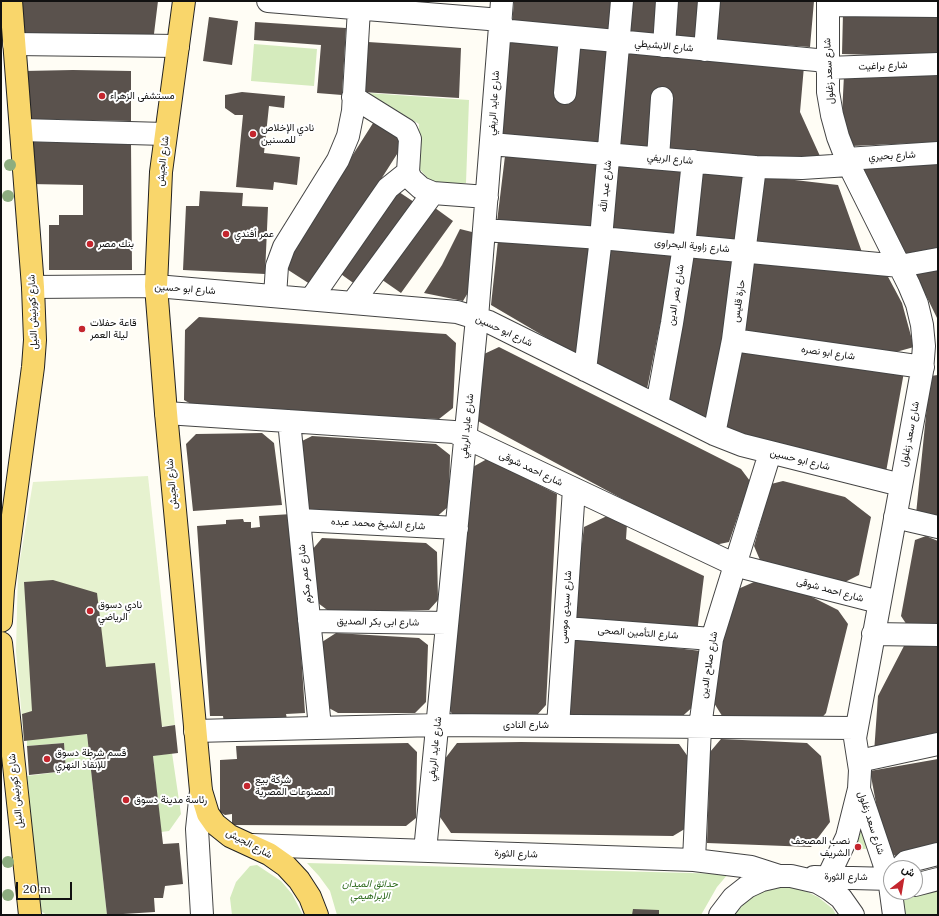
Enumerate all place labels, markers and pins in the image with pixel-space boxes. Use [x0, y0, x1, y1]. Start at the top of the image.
place label: مستشفى الزهراء [110, 90, 175, 102]
marker: مستشفى الزهراء [97, 91, 107, 101]
place label: نادي الإخلاص للمسنين [261, 122, 314, 146]
marker: نادي الإخلاص للمسنين [248, 129, 258, 139]
place label: عمر أفندي [234, 228, 274, 240]
marker: عمر أفندي [221, 229, 231, 239]
place label: بنك مصر [98, 238, 134, 250]
marker: بنك مصر [85, 239, 95, 249]
place label: قاعة حفلات ليلة العمر [90, 317, 137, 340]
marker: قاعة حفلات ليلة العمر [77, 324, 87, 334]
place label: نادي دسوق الرياضي [98, 599, 142, 622]
marker: نادي دسوق الرياضي [85, 606, 95, 616]
place label: قسم شرطة دسوق للإنقاذ النهري [55, 747, 126, 770]
marker: قسم شرطة دسوق للإنقاذ النهري [42, 754, 52, 764]
place label: شركة بيع المصنوعات المصرية [255, 774, 333, 798]
marker: شركة بيع المصنوعات المصرية [242, 781, 252, 791]
place label: رئاسة مدينة دسوق [134, 794, 207, 806]
marker: رئاسة مدينة دسوق [121, 795, 131, 805]
place label: نصب المصحف الشريف [791, 835, 850, 858]
marker: نصب المصحف الشريف [853, 842, 863, 852]

